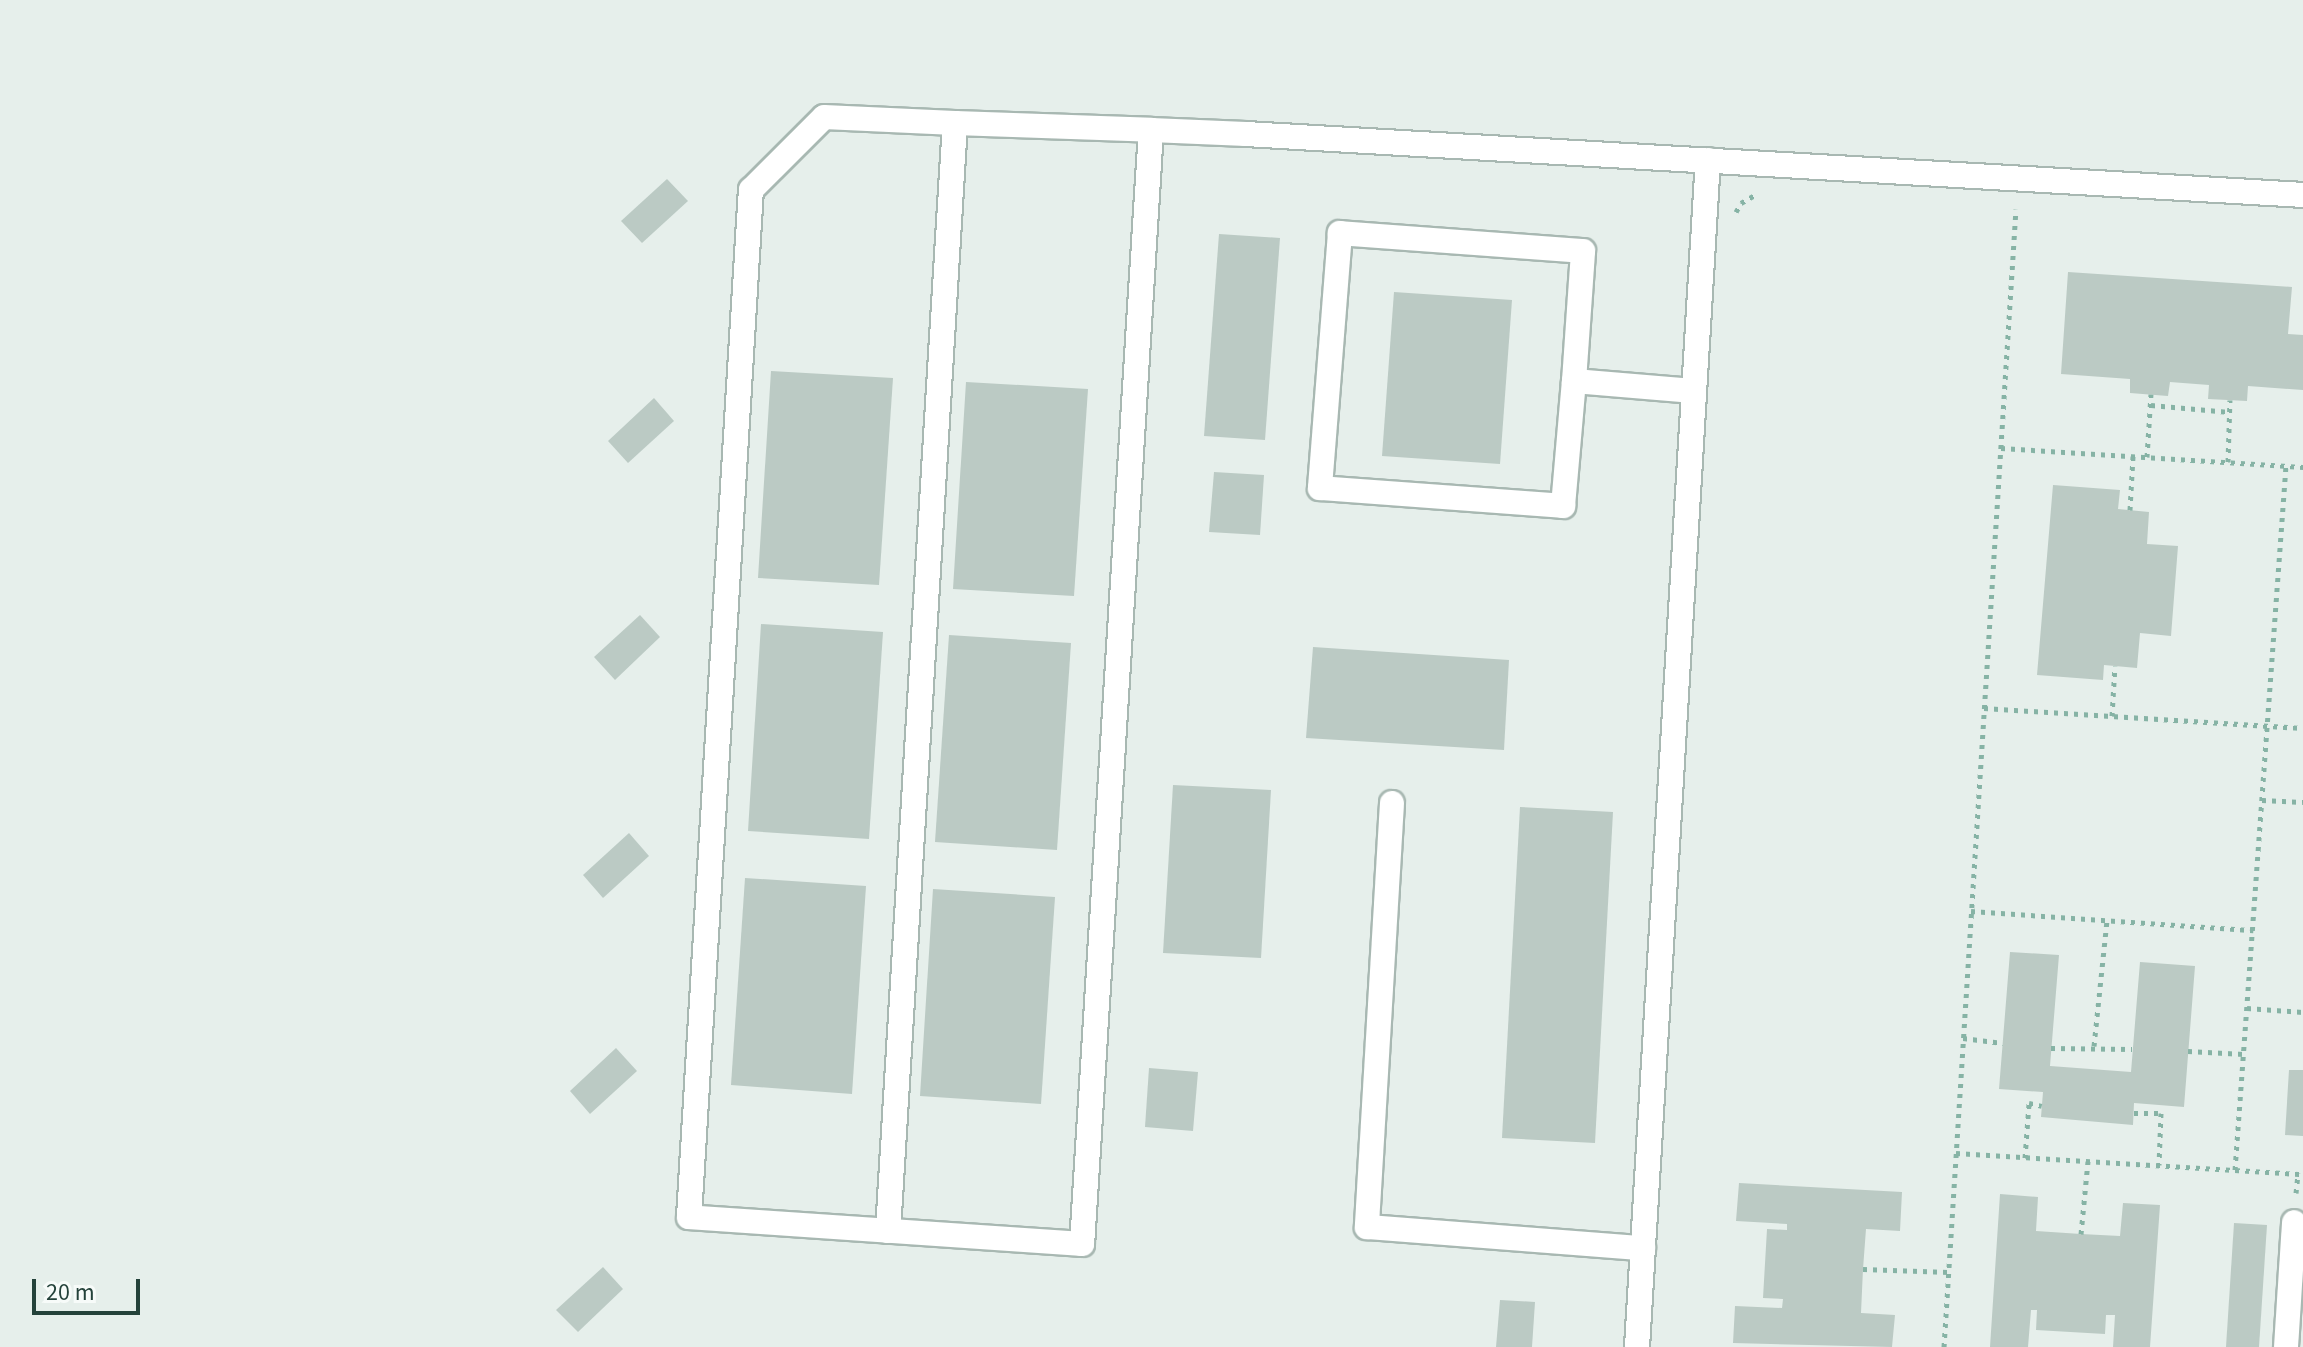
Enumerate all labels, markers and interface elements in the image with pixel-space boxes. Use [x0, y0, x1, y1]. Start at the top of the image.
scale bar [36, 1263, 144, 1313]
text: 20 m [46, 1275, 95, 1310]

